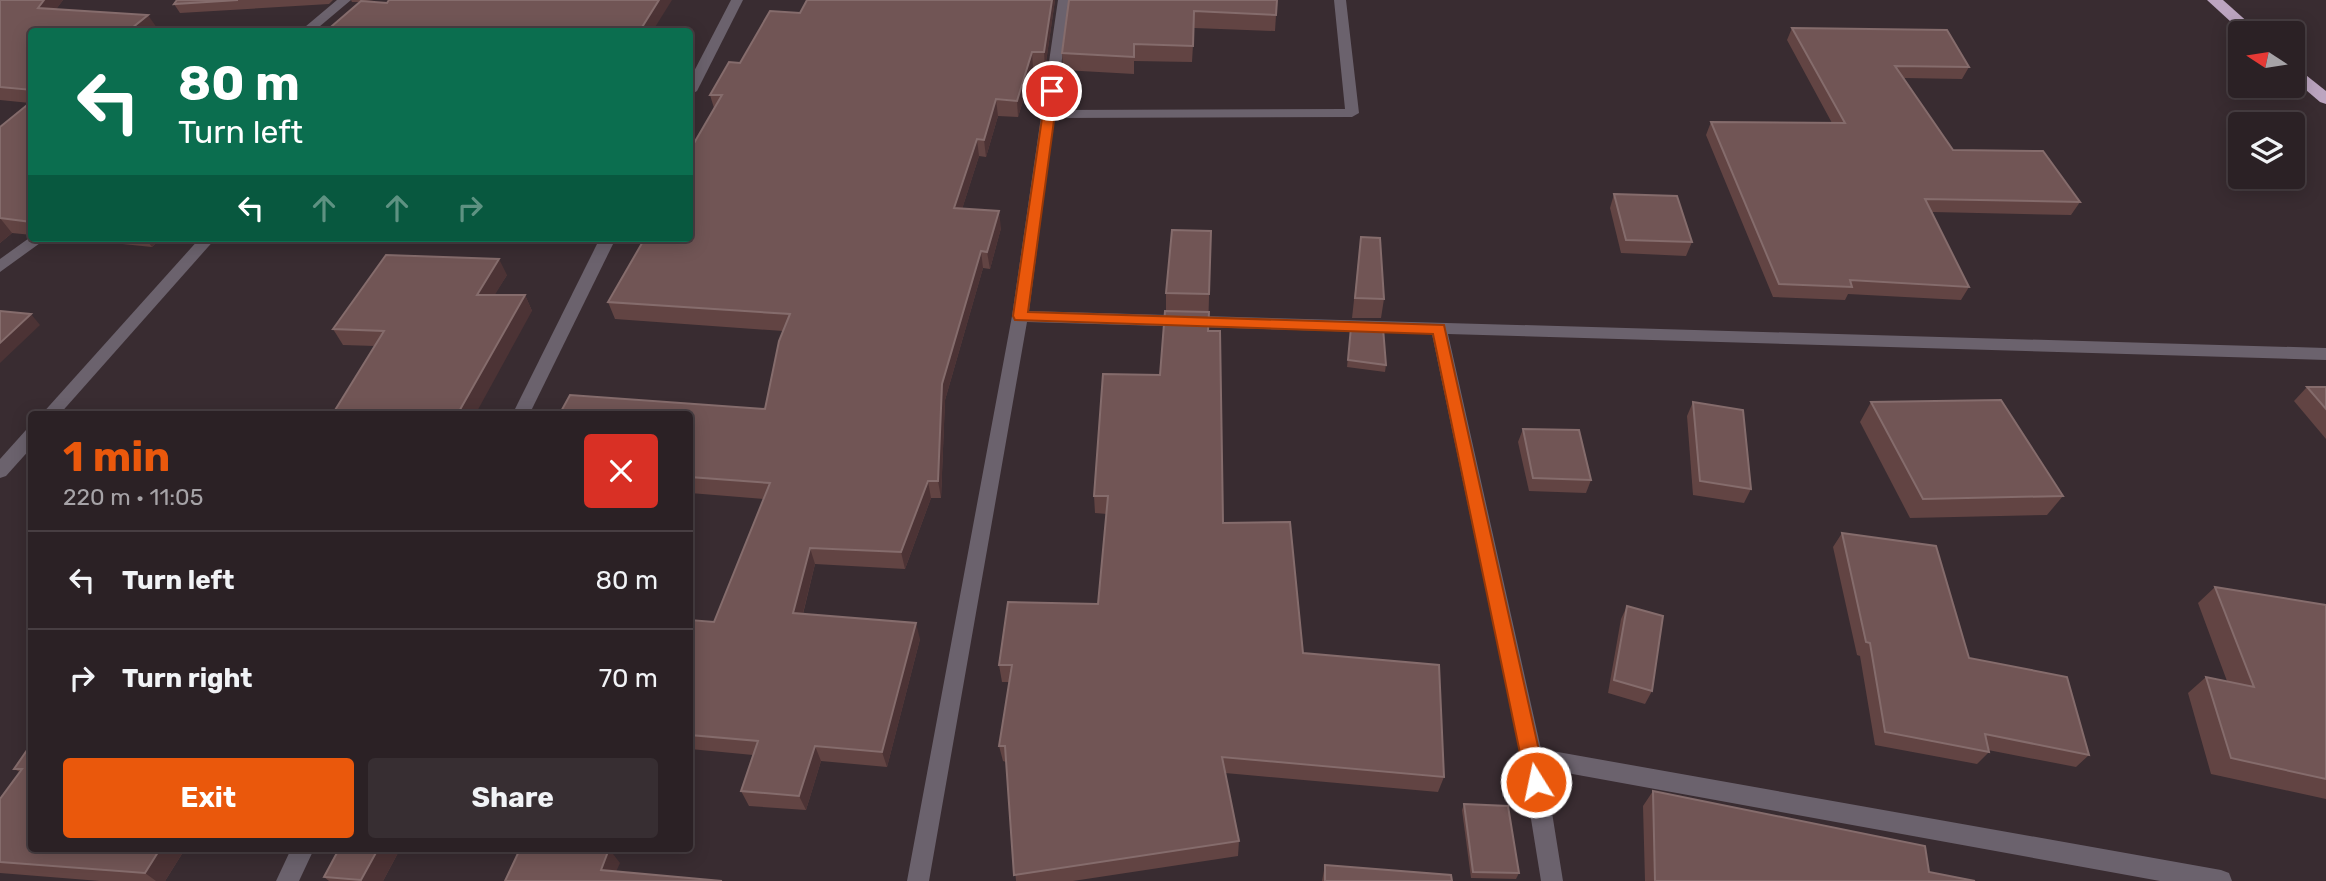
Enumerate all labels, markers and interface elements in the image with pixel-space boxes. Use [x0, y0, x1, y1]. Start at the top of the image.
north arrow [2228, 21, 2305, 98]
map controls [2228, 21, 2305, 189]
text: 80 m [178, 54, 300, 112]
icon: left [63, 56, 154, 147]
pin [1022, 61, 1082, 121]
icon: arrive [1033, 72, 1071, 110]
button: layers [2228, 112, 2305, 189]
text: Turn left [178, 113, 303, 151]
icon: left [232, 189, 270, 227]
icon: ahead [305, 189, 343, 227]
icon: ahead [378, 189, 416, 227]
icon: right [451, 189, 489, 227]
text: 1 min [63, 432, 170, 482]
button: close [584, 434, 658, 508]
text: 220 m · 11:05 [63, 483, 203, 511]
icon: left [63, 561, 101, 599]
text: Turn left [122, 565, 234, 596]
text: 80 m [595, 565, 658, 596]
icon: right [63, 659, 101, 697]
text: Turn right [122, 663, 252, 694]
text: 70 m [599, 663, 658, 694]
position arrow [1499, 745, 1573, 819]
button: Exit [63, 758, 354, 838]
button: Share [368, 758, 658, 838]

